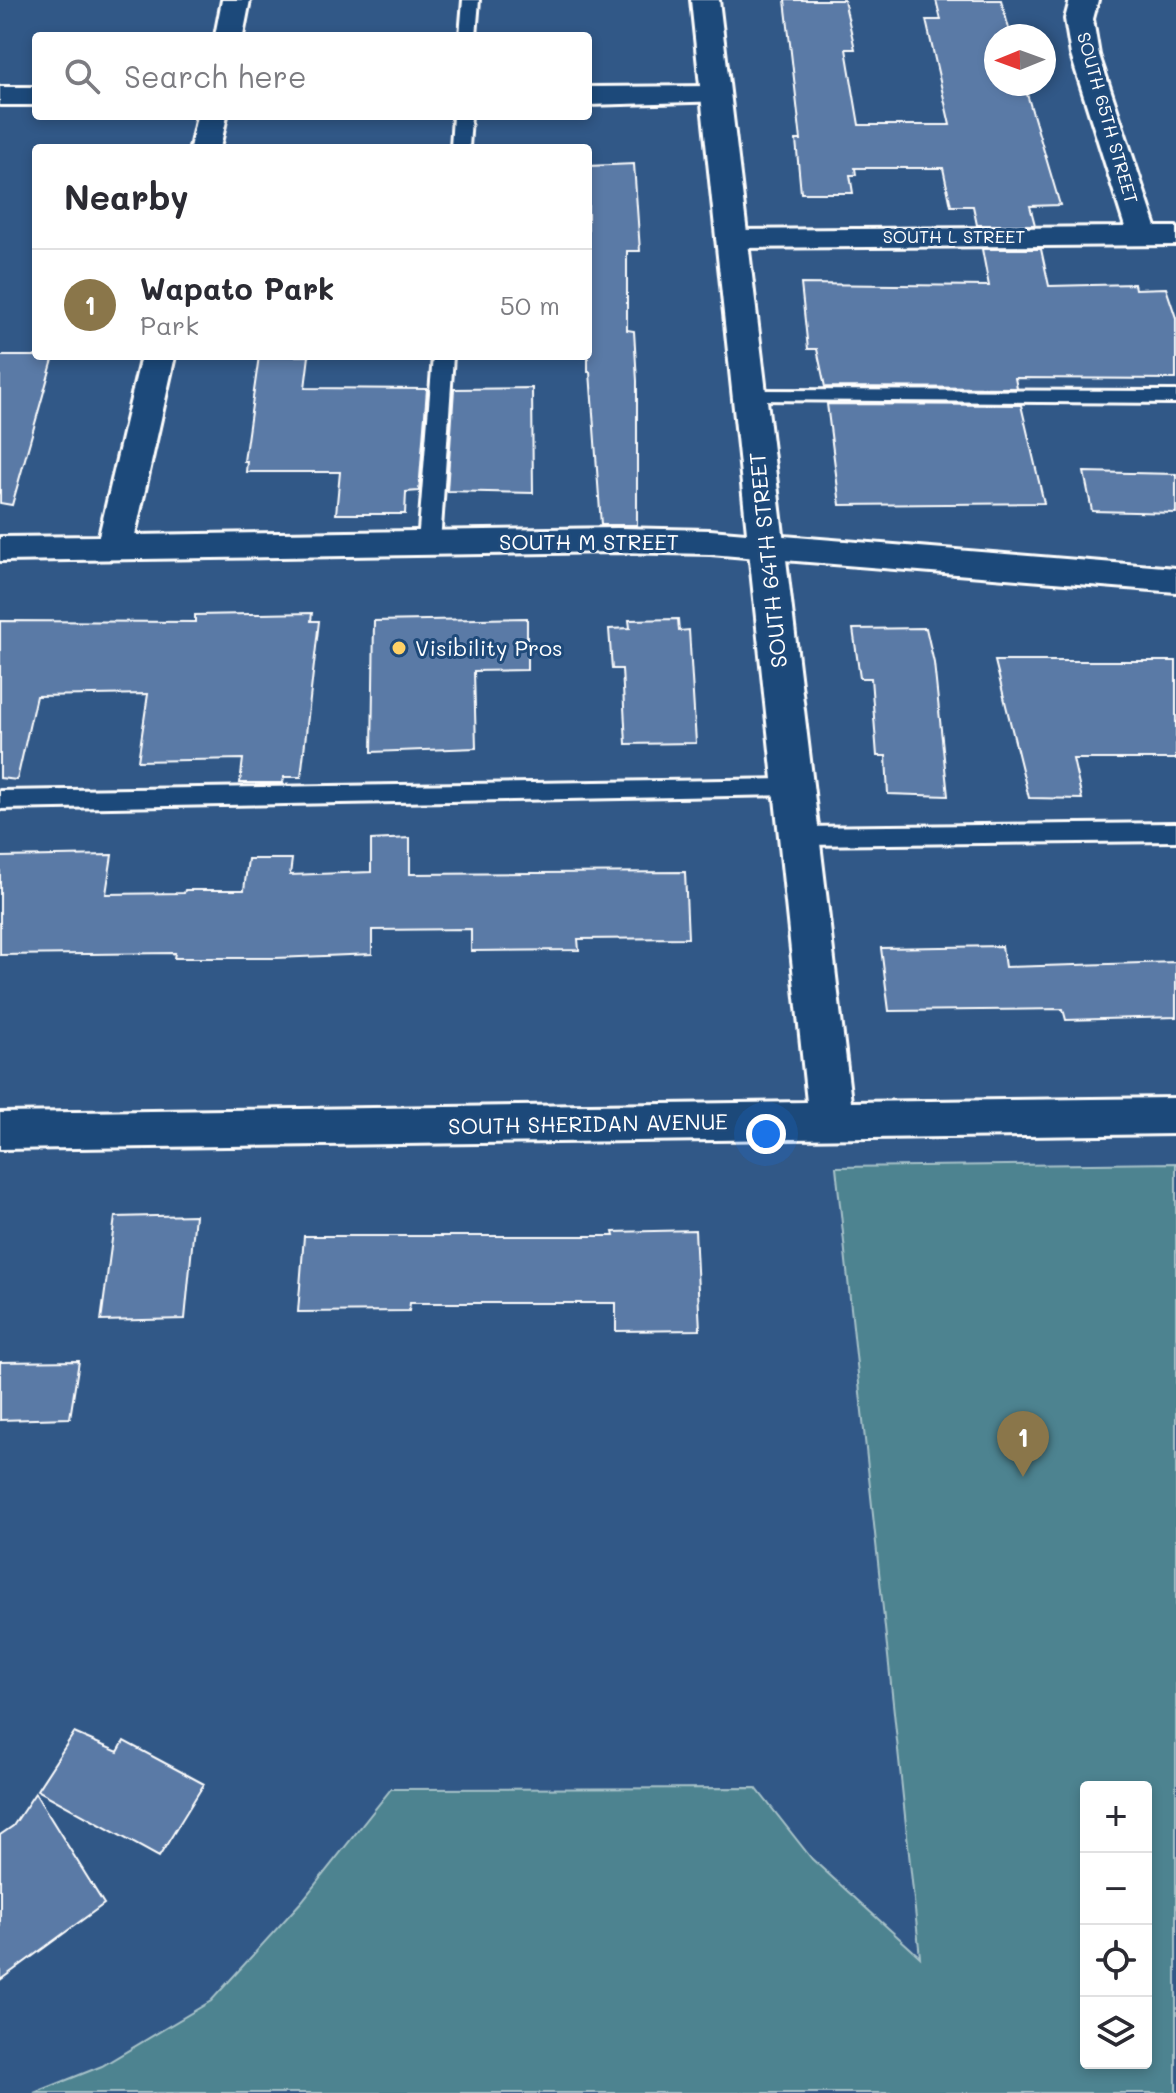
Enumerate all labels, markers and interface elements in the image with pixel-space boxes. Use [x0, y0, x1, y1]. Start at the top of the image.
north arrow [984, 24, 1056, 96]
street label: SOUTH 65TH STREET [1072, 29, 1144, 206]
search box [32, 32, 592, 120]
icon: search [60, 54, 104, 98]
text: Search here [124, 56, 307, 96]
text: Nearby [64, 174, 189, 219]
street label: SOUTH L STREET [883, 224, 1025, 248]
text: Wapato Park [140, 268, 334, 308]
text: 1 [84, 288, 96, 322]
text: 50 m [500, 288, 560, 322]
text: Park [140, 308, 199, 342]
street label: SOUTH 64TH STREET [742, 451, 793, 669]
street label: SOUTH M STREET [499, 527, 679, 556]
place label: Visibility Pros [415, 633, 563, 662]
marker: Visibility Pros [390, 639, 408, 657]
street label: SOUTH SHERIDAN AVENUE [448, 1107, 728, 1140]
your location [746, 1114, 786, 1154]
pin: 1 [997, 1411, 1049, 1477]
map controls [1080, 1781, 1152, 2069]
button: + [1080, 1781, 1152, 1853]
button: − [1080, 1853, 1152, 1925]
button: locate [1080, 1925, 1152, 1997]
button: layers [1080, 1997, 1152, 2069]

